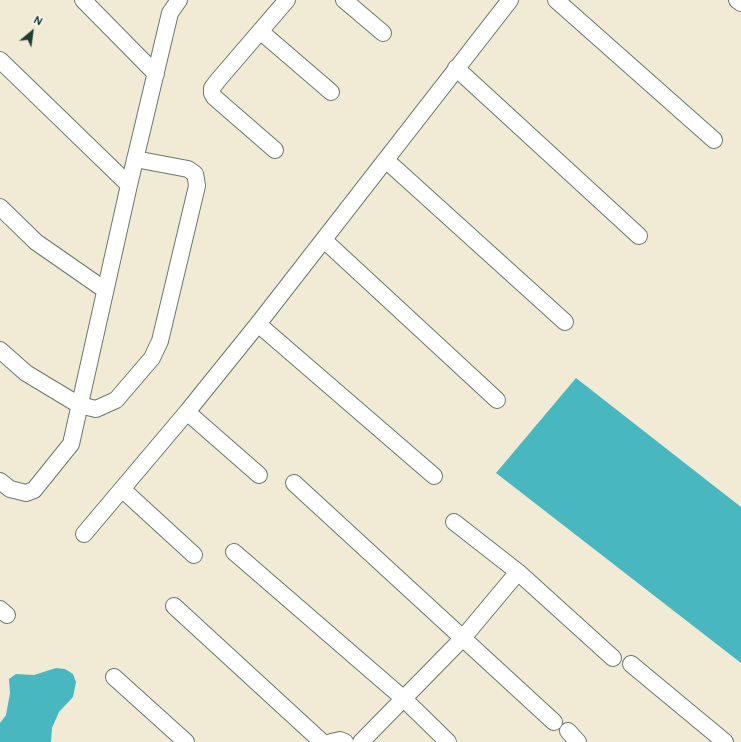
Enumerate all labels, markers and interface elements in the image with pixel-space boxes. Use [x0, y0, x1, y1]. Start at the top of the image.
north arrow [12, 12, 52, 52]
text: N [31, 13, 45, 29]

